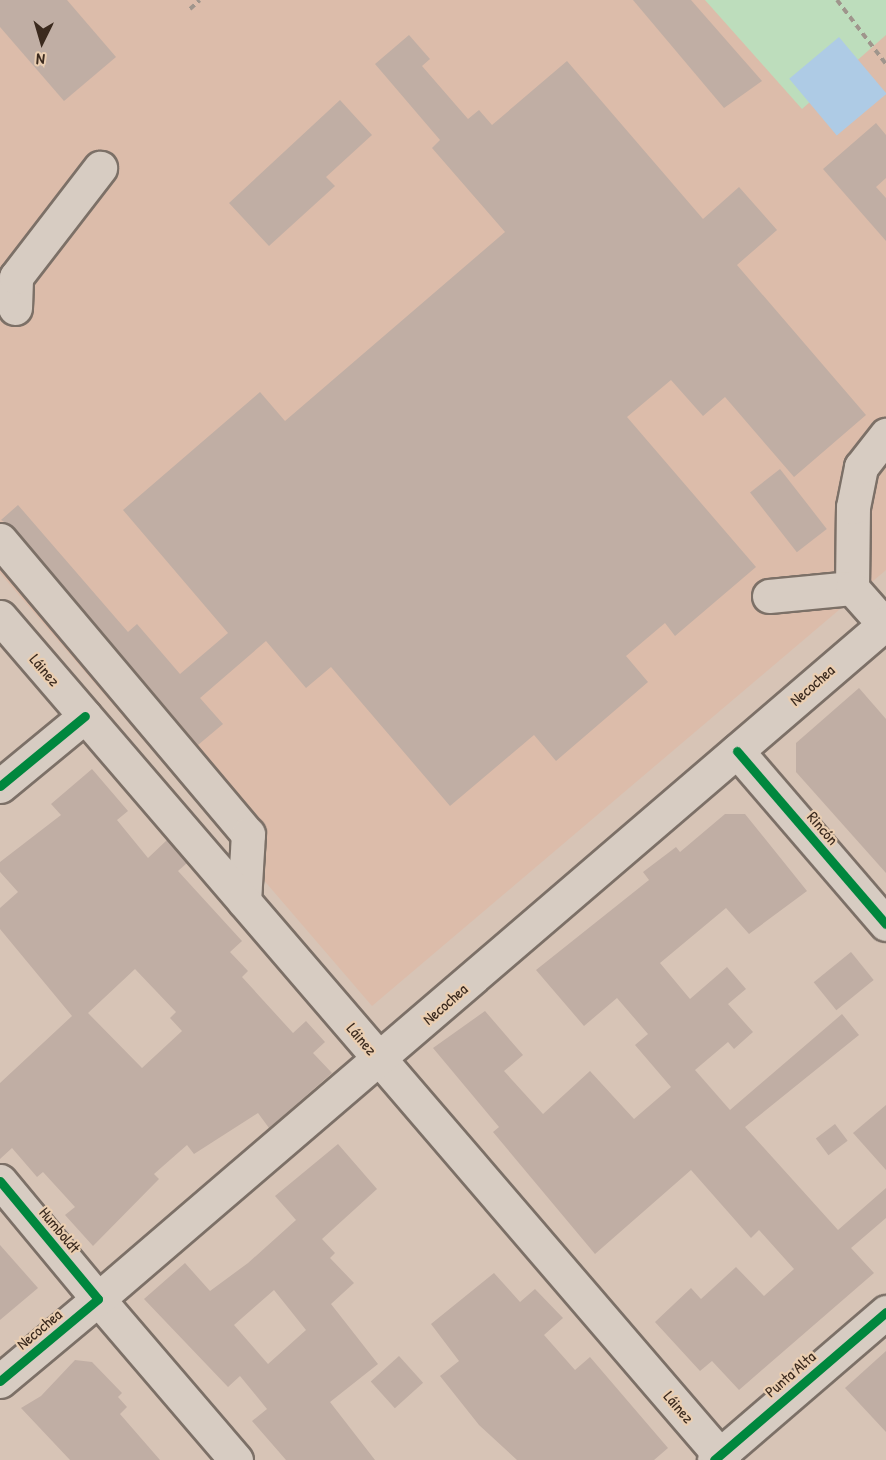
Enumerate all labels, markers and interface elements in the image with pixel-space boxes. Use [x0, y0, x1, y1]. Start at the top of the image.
north arrow [12, 12, 72, 72]
text: N [35, 49, 46, 71]
street label: Láinez [26, 650, 64, 690]
street label: Necochea [786, 660, 838, 710]
street label: Rincón [803, 807, 843, 849]
street label: Necochea [419, 979, 471, 1029]
street label: Láinez [343, 1019, 381, 1059]
street label: Humboldt [35, 1203, 85, 1257]
street label: Necochea [12, 1305, 66, 1353]
street label: Punta Alta [761, 1347, 819, 1401]
street label: Láinez [660, 1387, 698, 1427]

